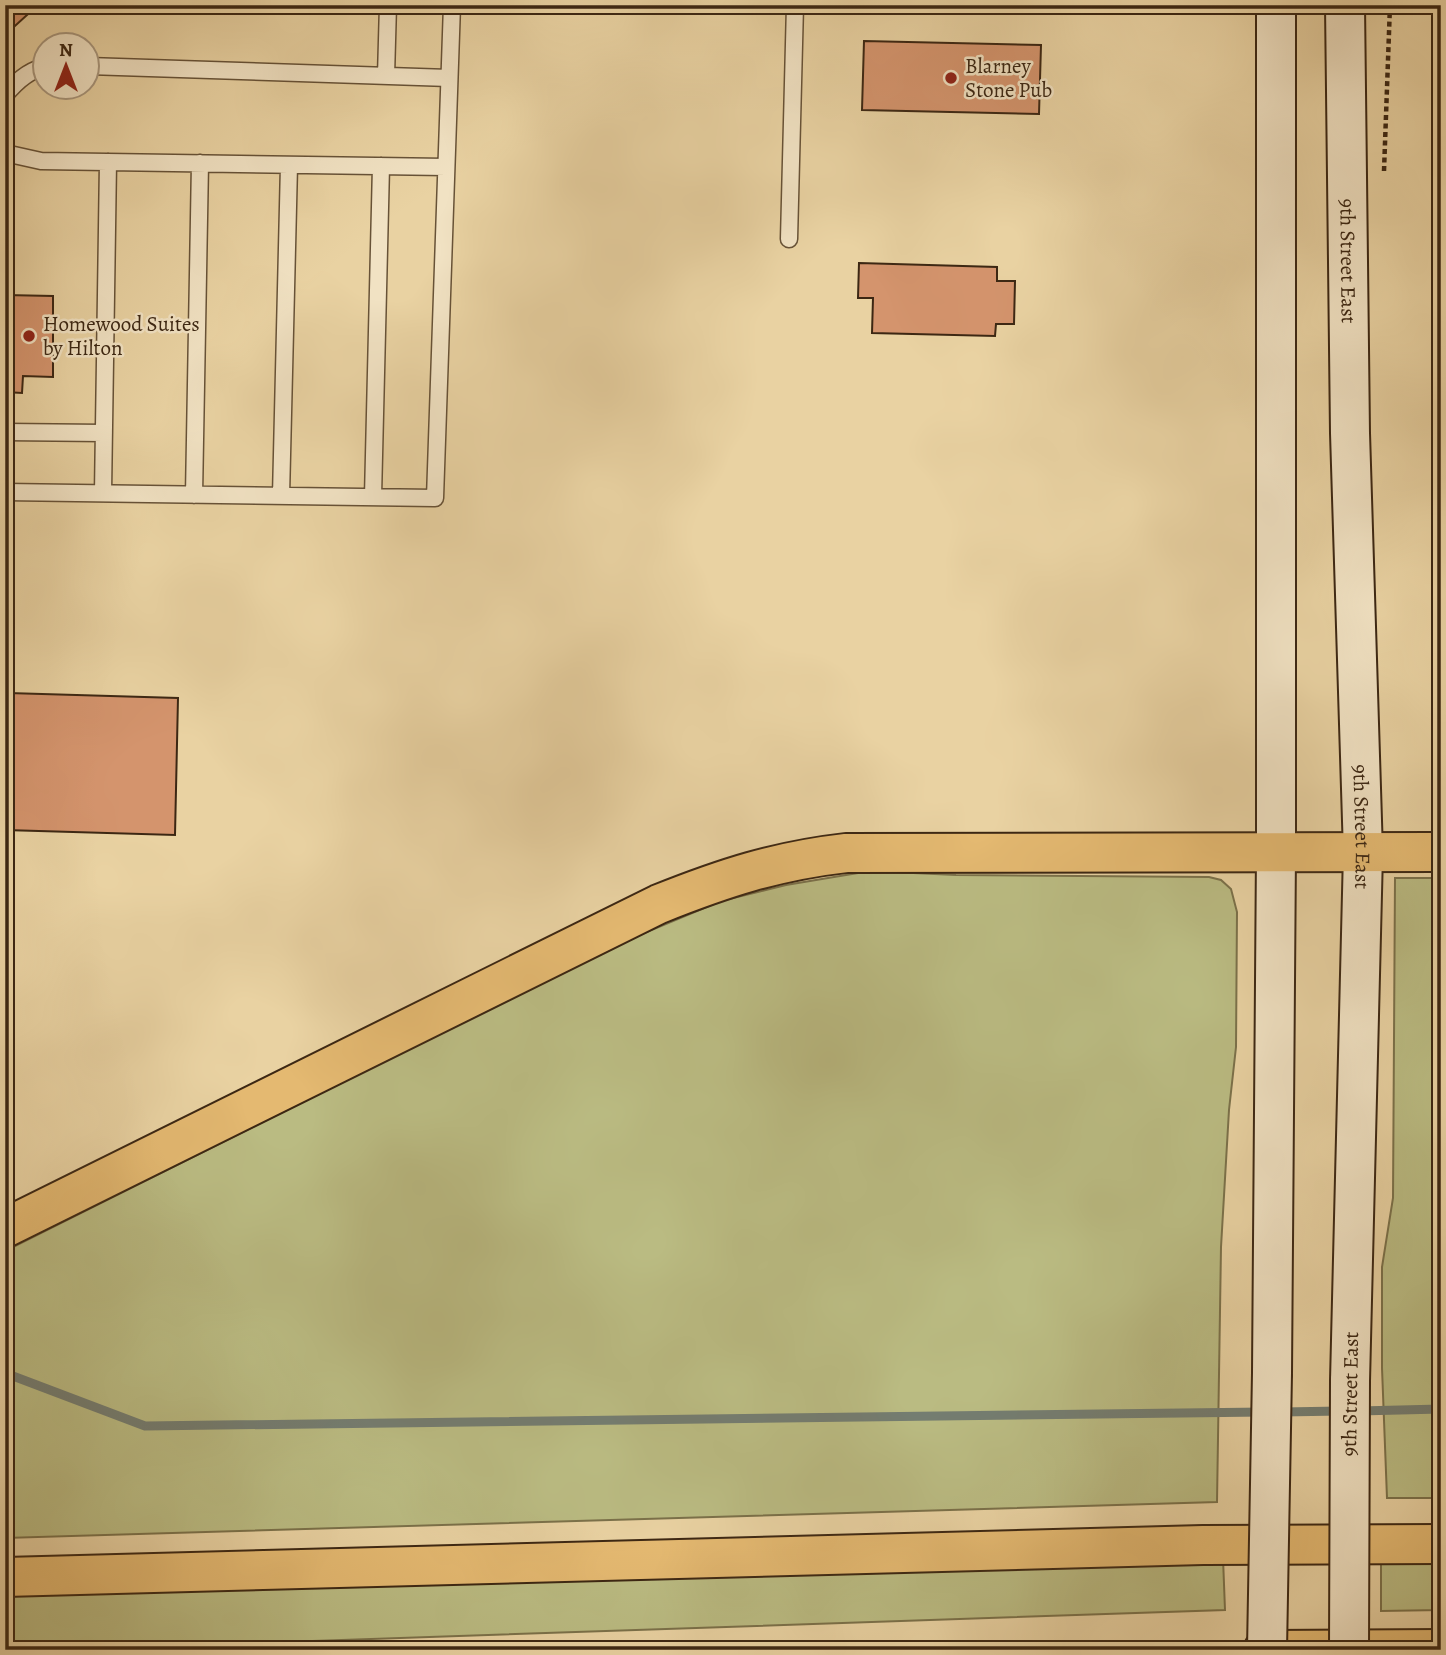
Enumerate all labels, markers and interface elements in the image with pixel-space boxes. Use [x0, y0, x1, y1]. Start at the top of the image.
north arrow [32, 32, 102, 102]
text: N [59, 37, 73, 63]
place label: Blarney Stone Pub [965, 52, 1052, 104]
marker: Blarney Stone Pub [943, 70, 959, 86]
street label: 9th Street East [1333, 198, 1363, 324]
place label: Homewood Suites by Hilton [43, 310, 200, 362]
marker: Homewood Suites by Hilton [21, 328, 37, 344]
street label: 9th Street East [1346, 764, 1377, 890]
street label: 9th Street East [1335, 1331, 1365, 1457]

